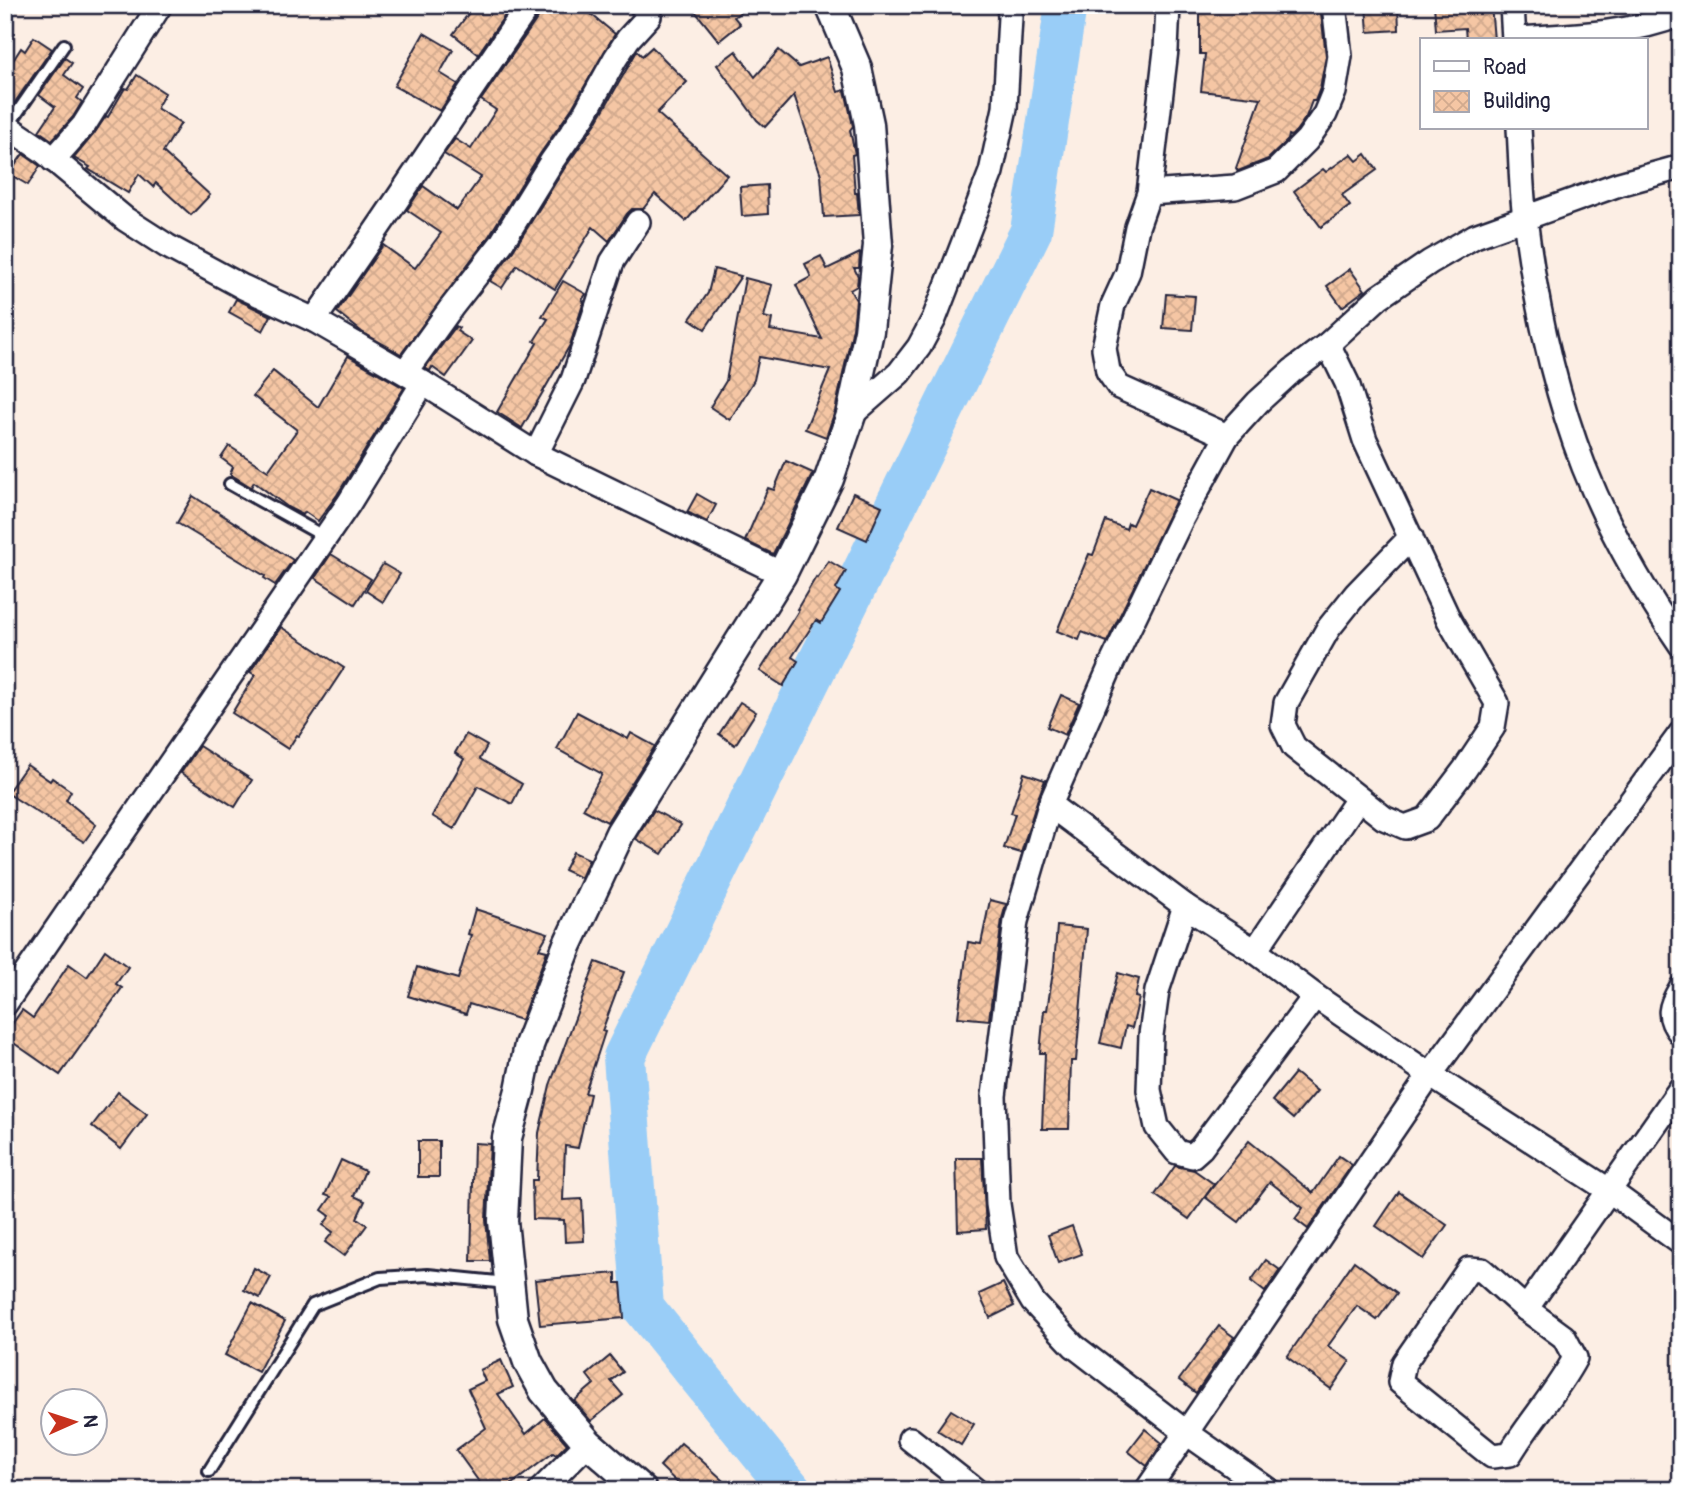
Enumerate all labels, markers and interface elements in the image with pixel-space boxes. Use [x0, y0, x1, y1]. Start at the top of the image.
legend [1420, 38, 1648, 130]
text: Road [1483, 54, 1527, 81]
text: Building [1483, 88, 1550, 115]
north arrow [38, 1386, 108, 1456]
text: N [78, 1414, 102, 1428]

